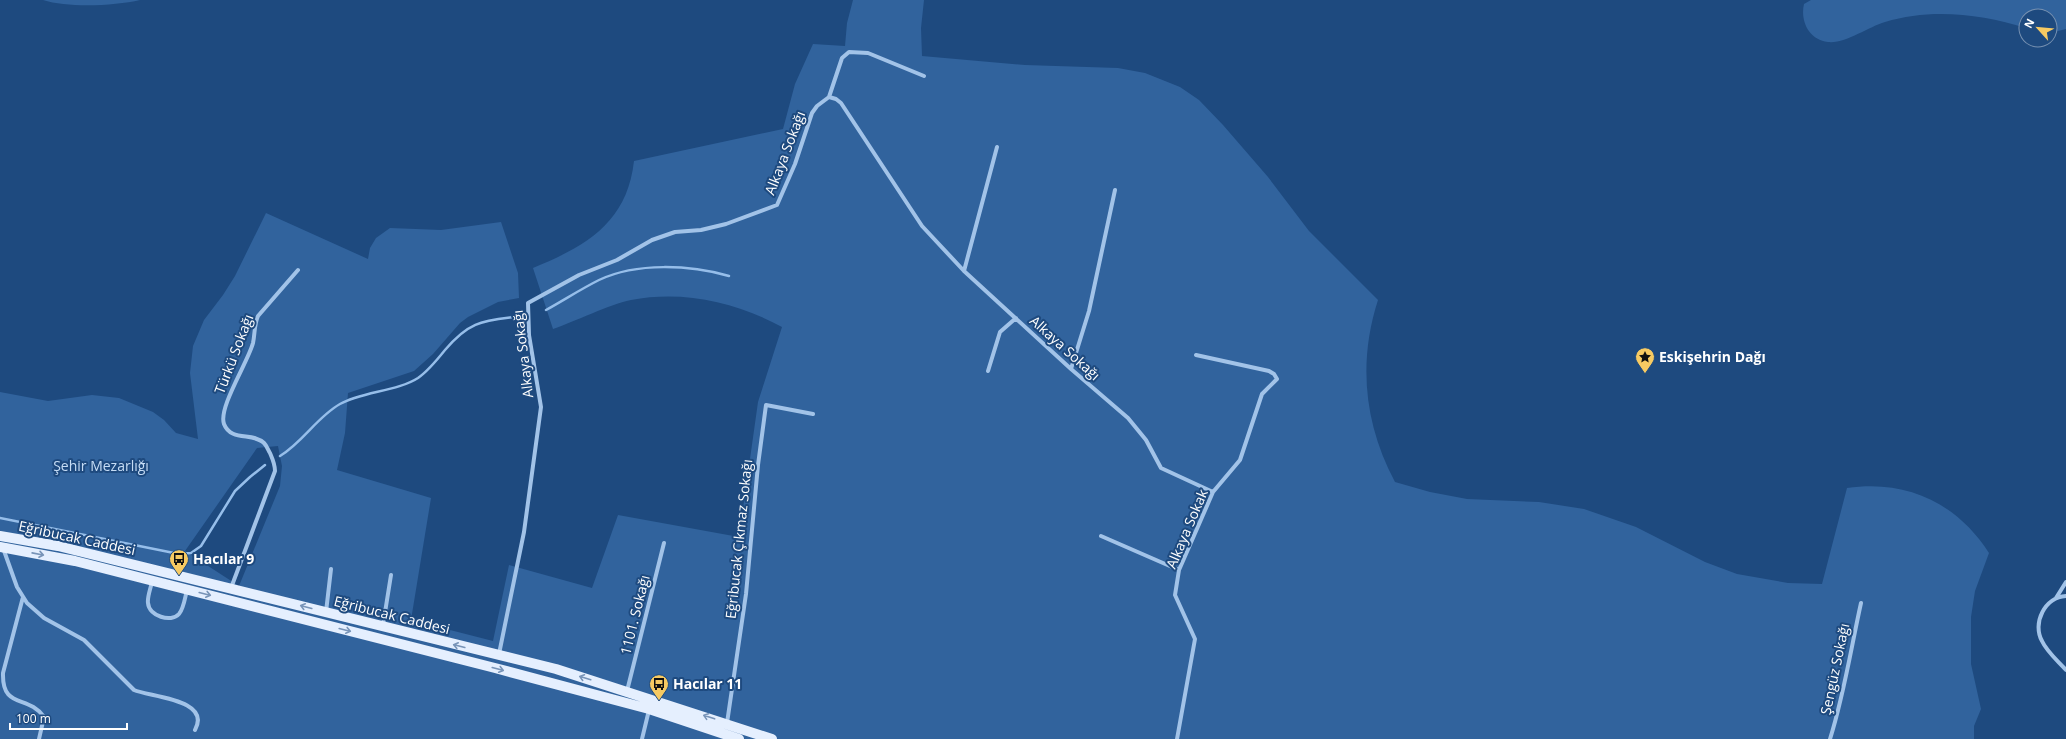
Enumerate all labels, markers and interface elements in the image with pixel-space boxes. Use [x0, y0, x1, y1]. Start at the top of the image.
north arrow [2018, 8, 2058, 48]
text: N [2020, 16, 2037, 31]
street label: Alkaya Sokağı [760, 108, 809, 197]
street label: Alkaya Sokağı [508, 309, 537, 399]
street label: Türkü Sokağı [210, 311, 257, 396]
street label: Alkaya Sokağı [1026, 311, 1105, 384]
place icon: Eskişehrin Dağı [1634, 346, 1656, 374]
place label: Eskişehrin Dağı [1659, 347, 1766, 366]
park label: Şehir Mezarlığı [53, 456, 149, 475]
street label: Eğribucak Çıkmaz Sokağı [721, 458, 756, 620]
street label: Alkaya Sokak [1161, 486, 1212, 571]
street label: Eğribucak Caddesi [17, 516, 137, 559]
bus stop icon: Hacılar 9 [168, 548, 190, 576]
place label: Hacılar 9 [193, 549, 254, 568]
one-way arrow [31, 550, 44, 558]
street label: 1101. Sokağı [615, 573, 654, 657]
one-way arrow [199, 591, 212, 599]
street label: Eğribucak Caddesi [332, 591, 452, 638]
one-way arrow [300, 602, 313, 610]
street label: Şengüz Sokağı [1816, 621, 1853, 716]
one-way arrow [338, 627, 351, 634]
one-way arrow [453, 642, 466, 650]
one-way arrow [491, 665, 504, 673]
bus stop icon: Hacılar 11 [648, 673, 670, 701]
one-way arrow [578, 674, 591, 681]
place label: Hacılar 11 [673, 674, 742, 693]
scale bar [10, 705, 127, 731]
text: 100 m [16, 710, 51, 727]
one-way arrow [702, 713, 715, 720]

